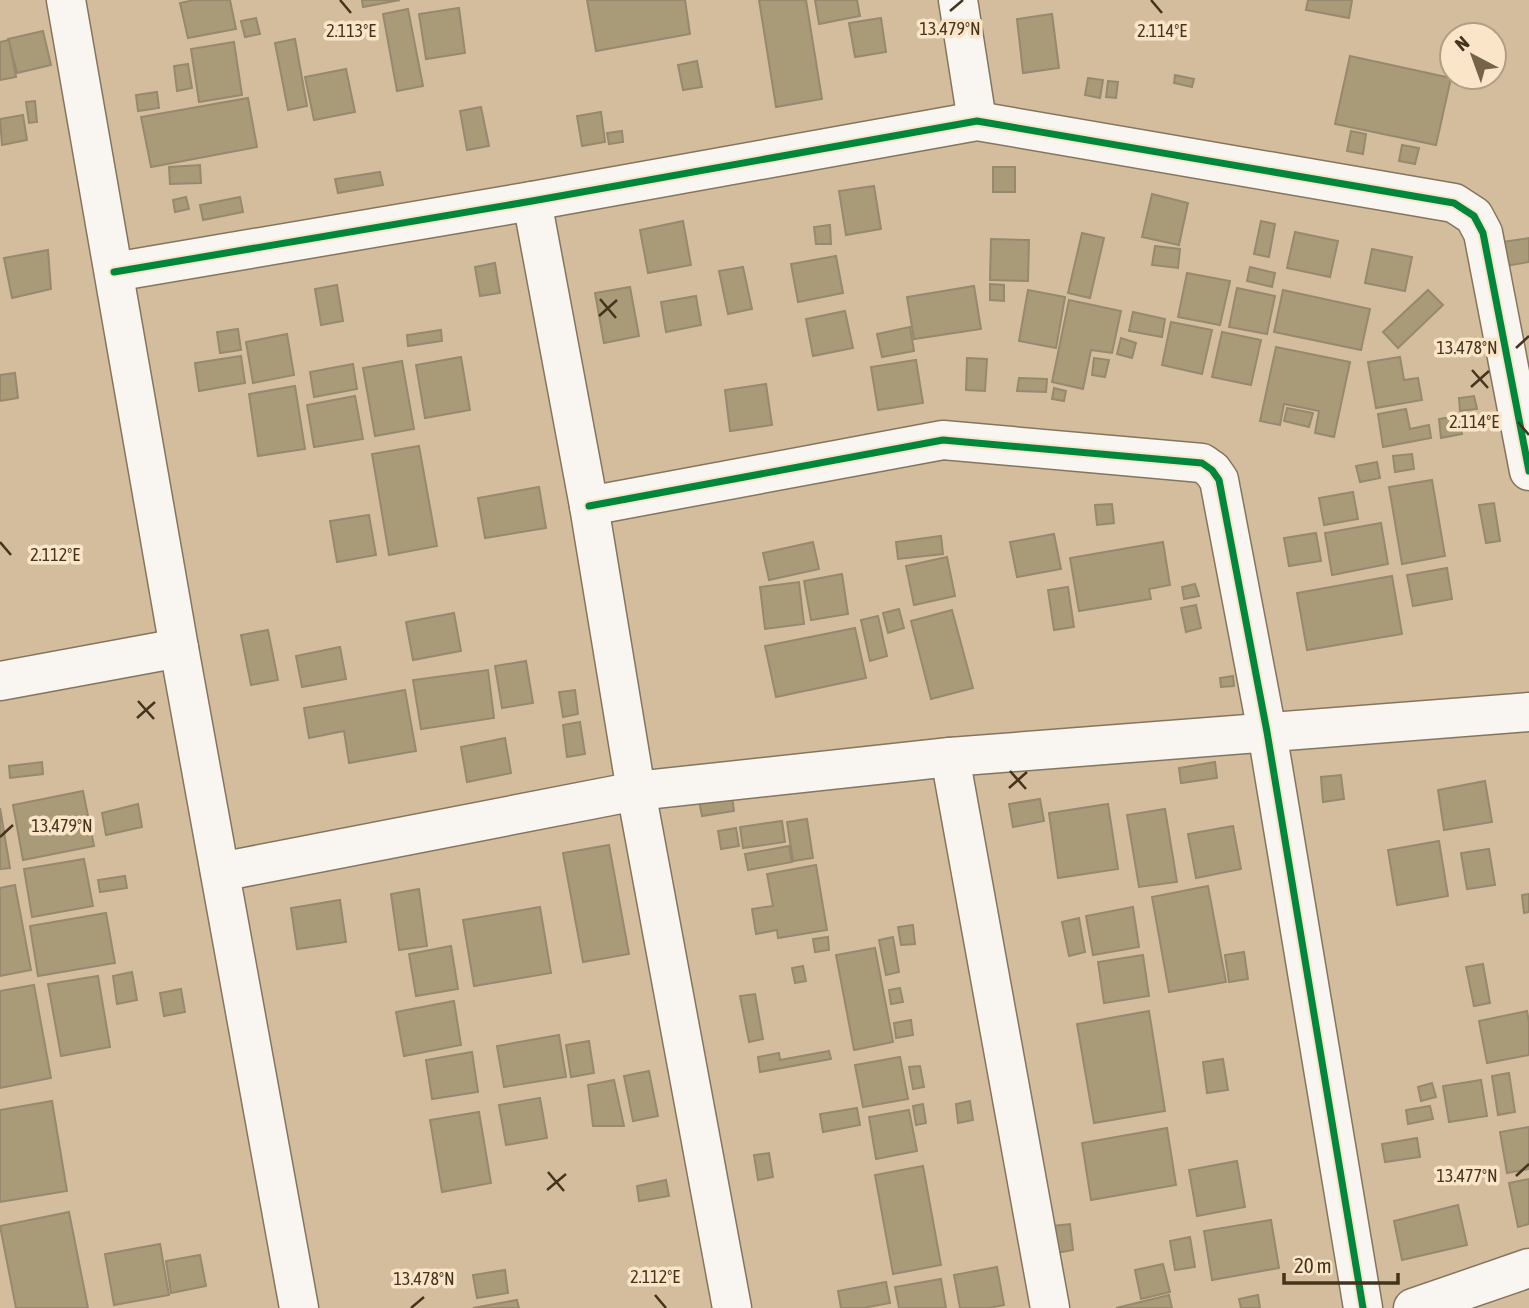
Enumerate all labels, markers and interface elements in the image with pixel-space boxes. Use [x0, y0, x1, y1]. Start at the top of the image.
text: 13.479°N [919, 18, 981, 39]
text: 2.113°E [326, 20, 376, 41]
text: 2.114°E [1137, 20, 1187, 41]
north arrow [1438, 21, 1508, 91]
text: N [1450, 31, 1473, 55]
text: 13.478°N [1436, 337, 1498, 358]
text: 2.114°E [1449, 411, 1499, 432]
text: 2.112°E [30, 544, 80, 565]
text: 13.479°N [31, 815, 93, 836]
text: 13.477°N [1436, 1165, 1498, 1186]
scale bar [1284, 1242, 1398, 1286]
text: 20 m [1294, 1253, 1332, 1277]
text: 2.112°E [630, 1266, 680, 1287]
text: 13.478°N [393, 1268, 455, 1289]

